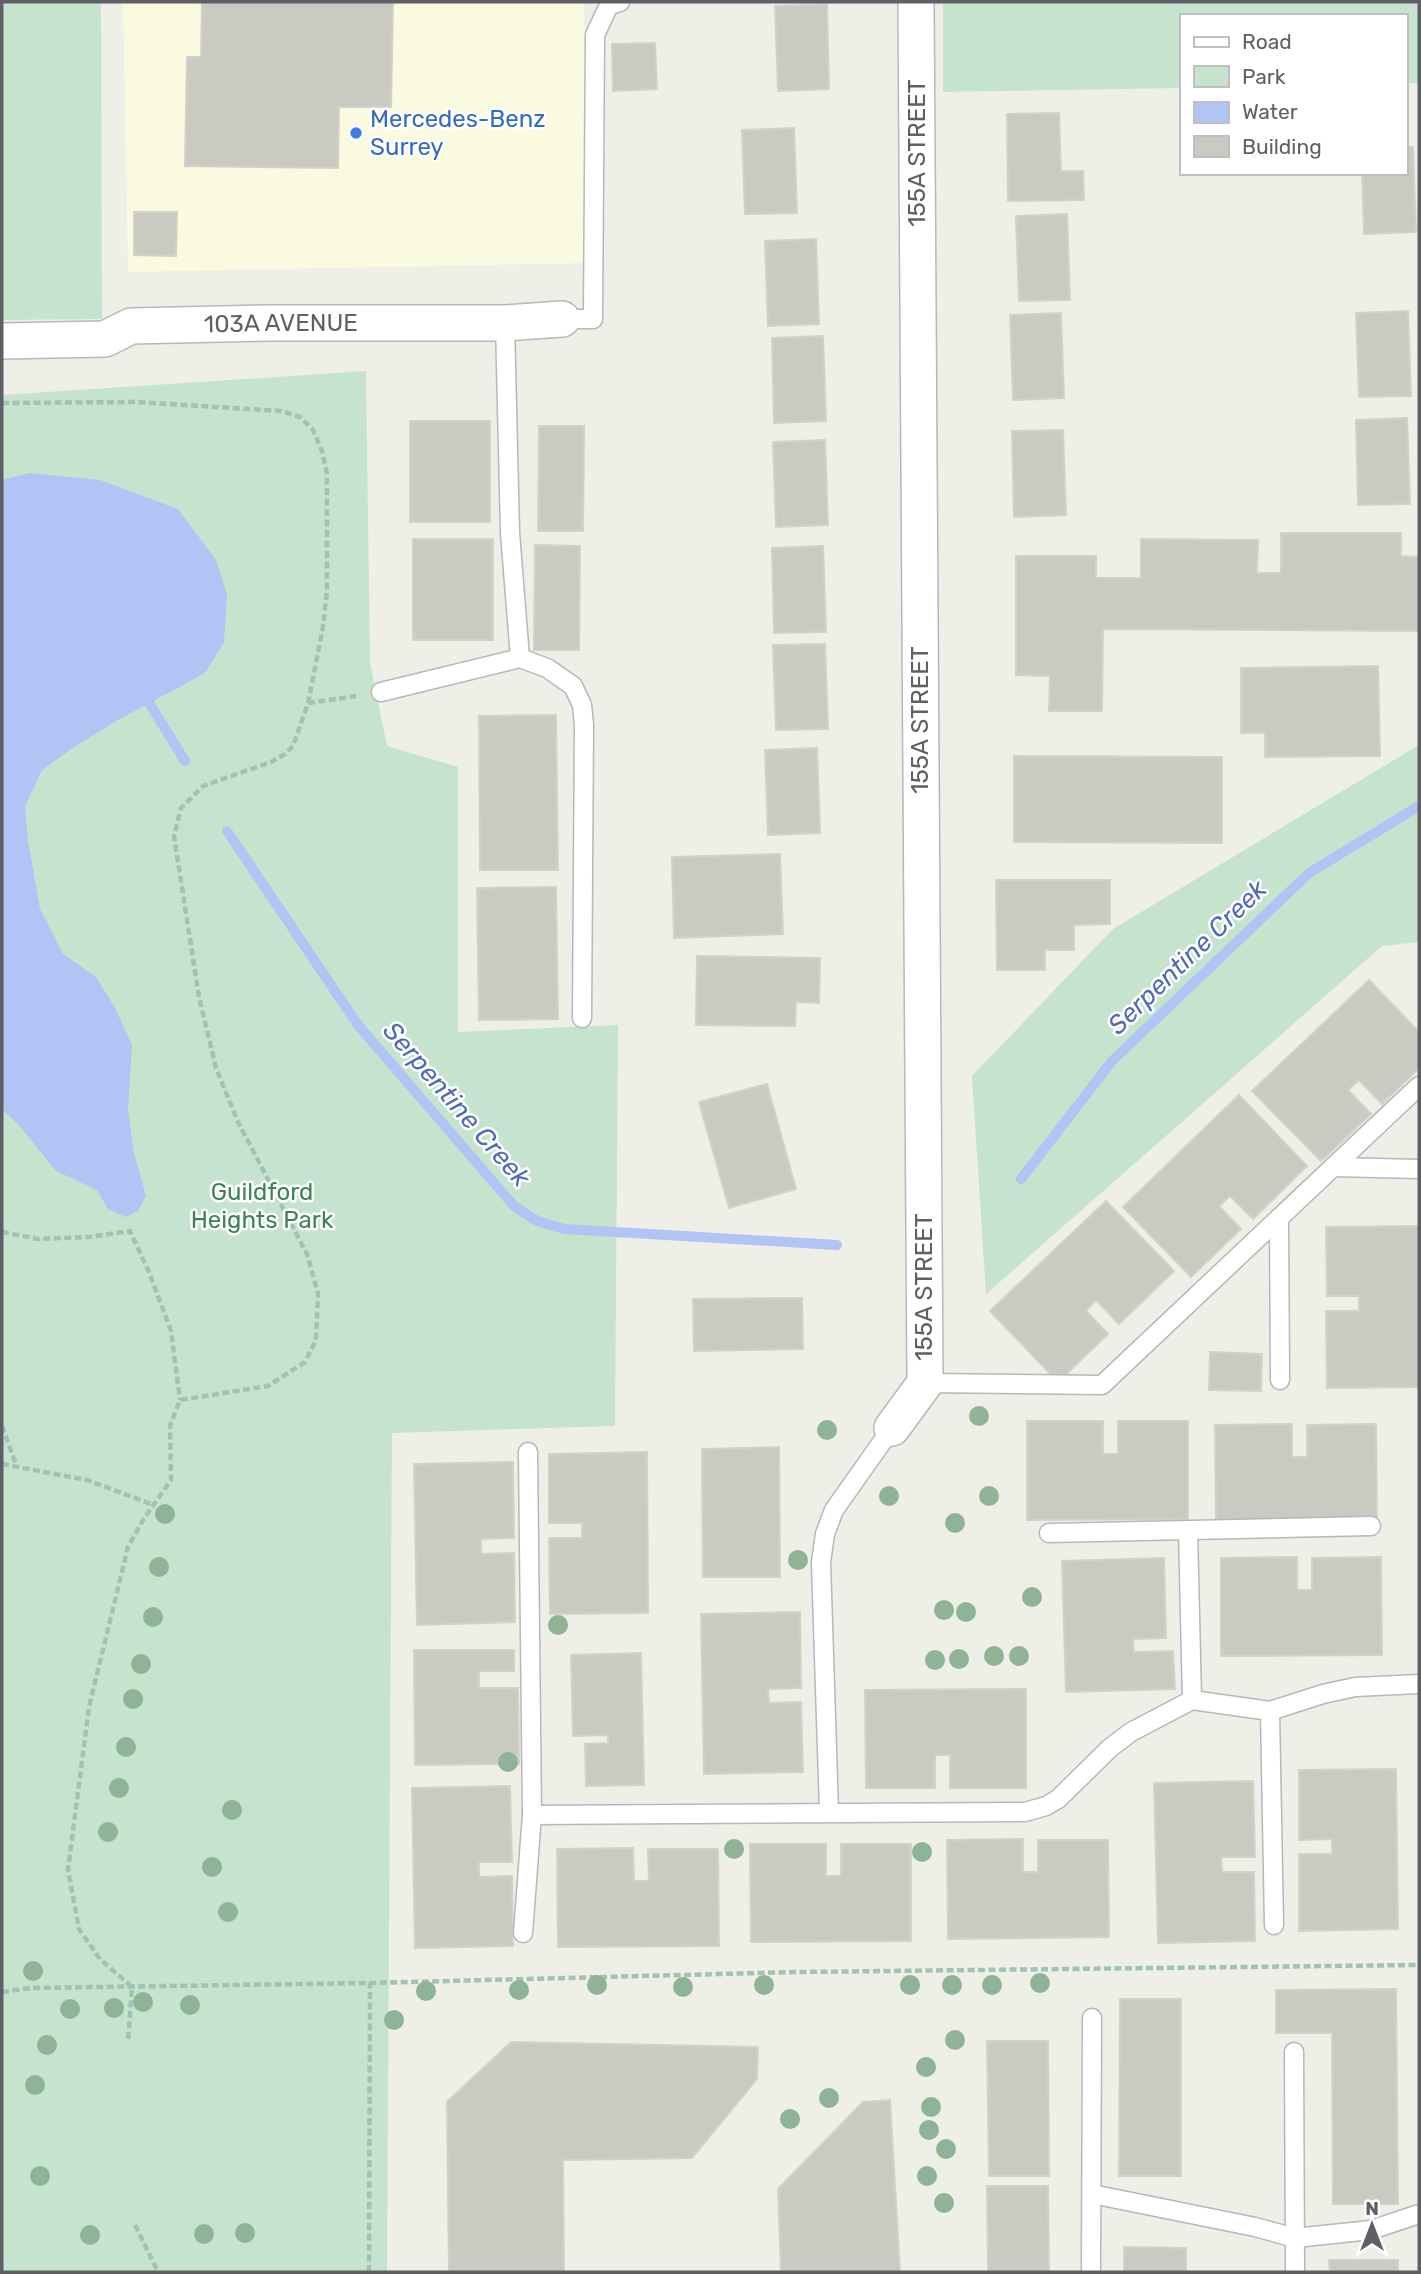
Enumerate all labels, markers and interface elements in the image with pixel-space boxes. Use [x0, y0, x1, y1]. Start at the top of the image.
legend [1180, 14, 1407, 175]
text: Road [1242, 29, 1292, 54]
text: Park [1242, 64, 1286, 89]
street label: 155A STREET [903, 79, 931, 227]
text: Water [1242, 99, 1298, 124]
place label: Mercedes-Benz Surrey [370, 105, 545, 161]
marker: Mercedes-Benz Surrey [348, 125, 364, 141]
text: Building [1242, 134, 1322, 159]
street label: 103A AVENUE [204, 309, 358, 338]
street label: 155A STREET [906, 646, 934, 794]
water label: Serpentine Creek [1102, 873, 1274, 1041]
water label: Serpentine Creek [376, 1015, 537, 1194]
park label: Guildford Heights Park [191, 1178, 334, 1234]
street label: 155A STREET [910, 1213, 938, 1361]
north arrow [1337, 2190, 1407, 2260]
text: N [1365, 2197, 1379, 2220]

